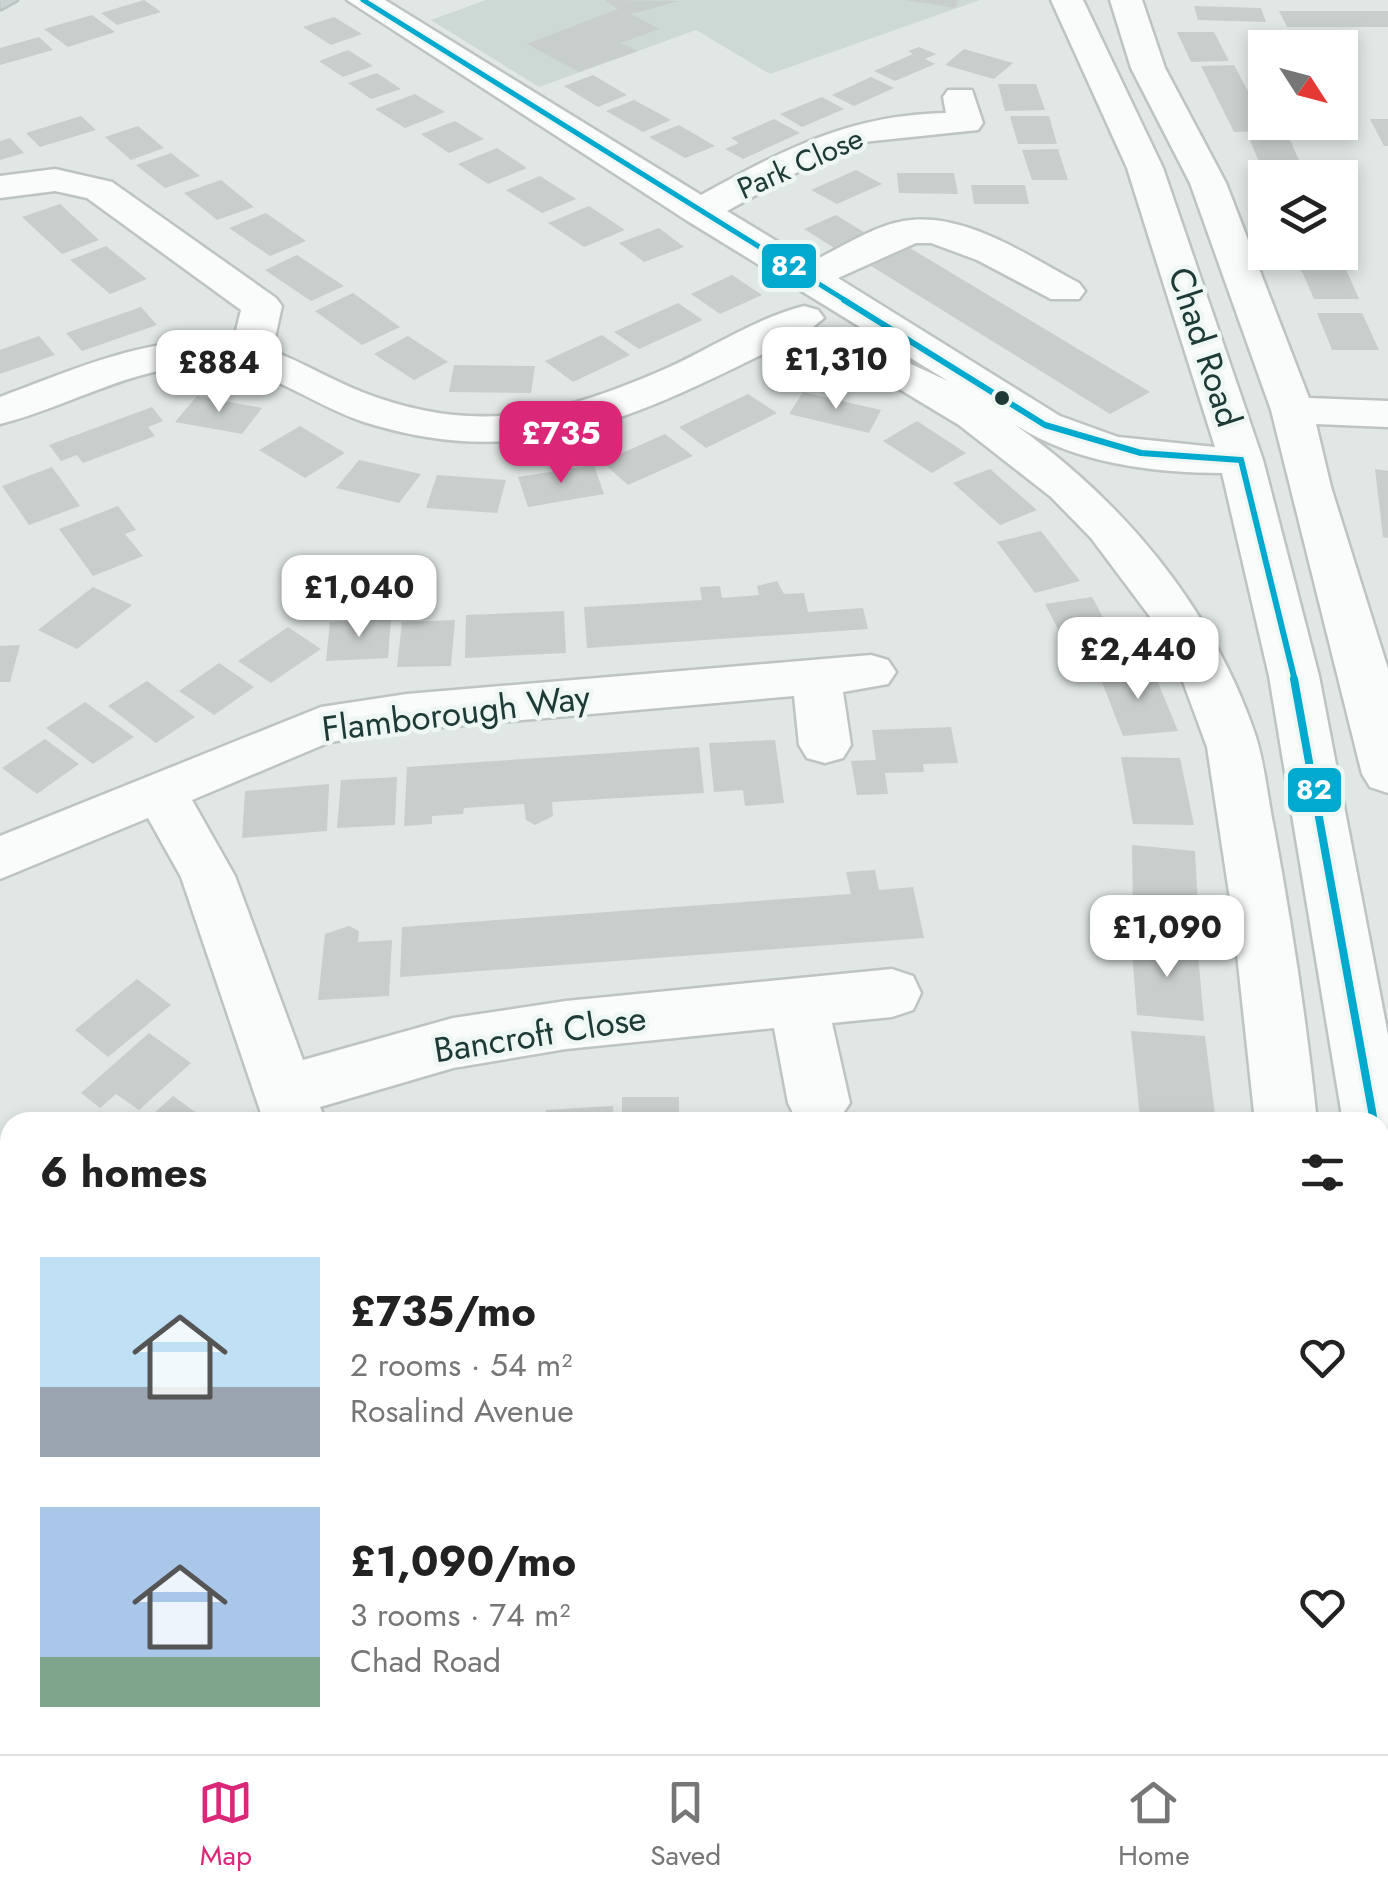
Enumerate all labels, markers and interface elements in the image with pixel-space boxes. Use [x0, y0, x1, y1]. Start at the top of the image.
north arrow [1248, 30, 1358, 140]
map controls [1248, 30, 1358, 270]
street label: Park Close [730, 116, 870, 210]
button: layers [1248, 160, 1358, 270]
line badge: 82 [760, 242, 818, 290]
text: 82 [771, 245, 807, 286]
street label: Chad Road [1156, 261, 1254, 433]
pin: £1,310 [755, 327, 917, 412]
pin: £884 [160, 330, 278, 415]
text: £1,310 [784, 336, 888, 382]
text: £884 [178, 339, 260, 385]
unlabelled marker [992, 388, 1012, 408]
pin: £735 [502, 401, 620, 486]
text: £735 [521, 410, 601, 456]
pin: £1,040 [278, 555, 440, 640]
text: £1,040 [304, 564, 414, 610]
pin: £2,440 [1057, 617, 1219, 702]
text: £2,440 [1080, 626, 1196, 672]
street label: Flamborough Way [319, 672, 594, 754]
line badge: 82 [1286, 766, 1343, 814]
text: 82 [1296, 769, 1332, 810]
pin: £1,090 [1086, 895, 1248, 980]
text: £1,090 [1112, 904, 1222, 950]
street label: Bancroft Close [430, 993, 650, 1075]
text: 6 homes [40, 1142, 207, 1203]
icon: filters [1295, 1145, 1350, 1200]
text: £735/mo [350, 1281, 536, 1342]
icon: home [120, 1297, 240, 1417]
icon: heart [1295, 1330, 1350, 1385]
text: 2 rooms · 54 m² [350, 1342, 572, 1388]
text: Rosalind Avenue [350, 1388, 574, 1434]
text: £1,090/mo [350, 1531, 576, 1592]
icon: home [120, 1547, 240, 1667]
icon: heart [1295, 1580, 1350, 1635]
text: 3 rooms · 74 m² [350, 1592, 570, 1638]
text: Chad Road [350, 1638, 501, 1684]
tab: Map [198, 1775, 253, 1876]
tab: Saved [650, 1775, 721, 1876]
tab: Home [1118, 1775, 1190, 1876]

